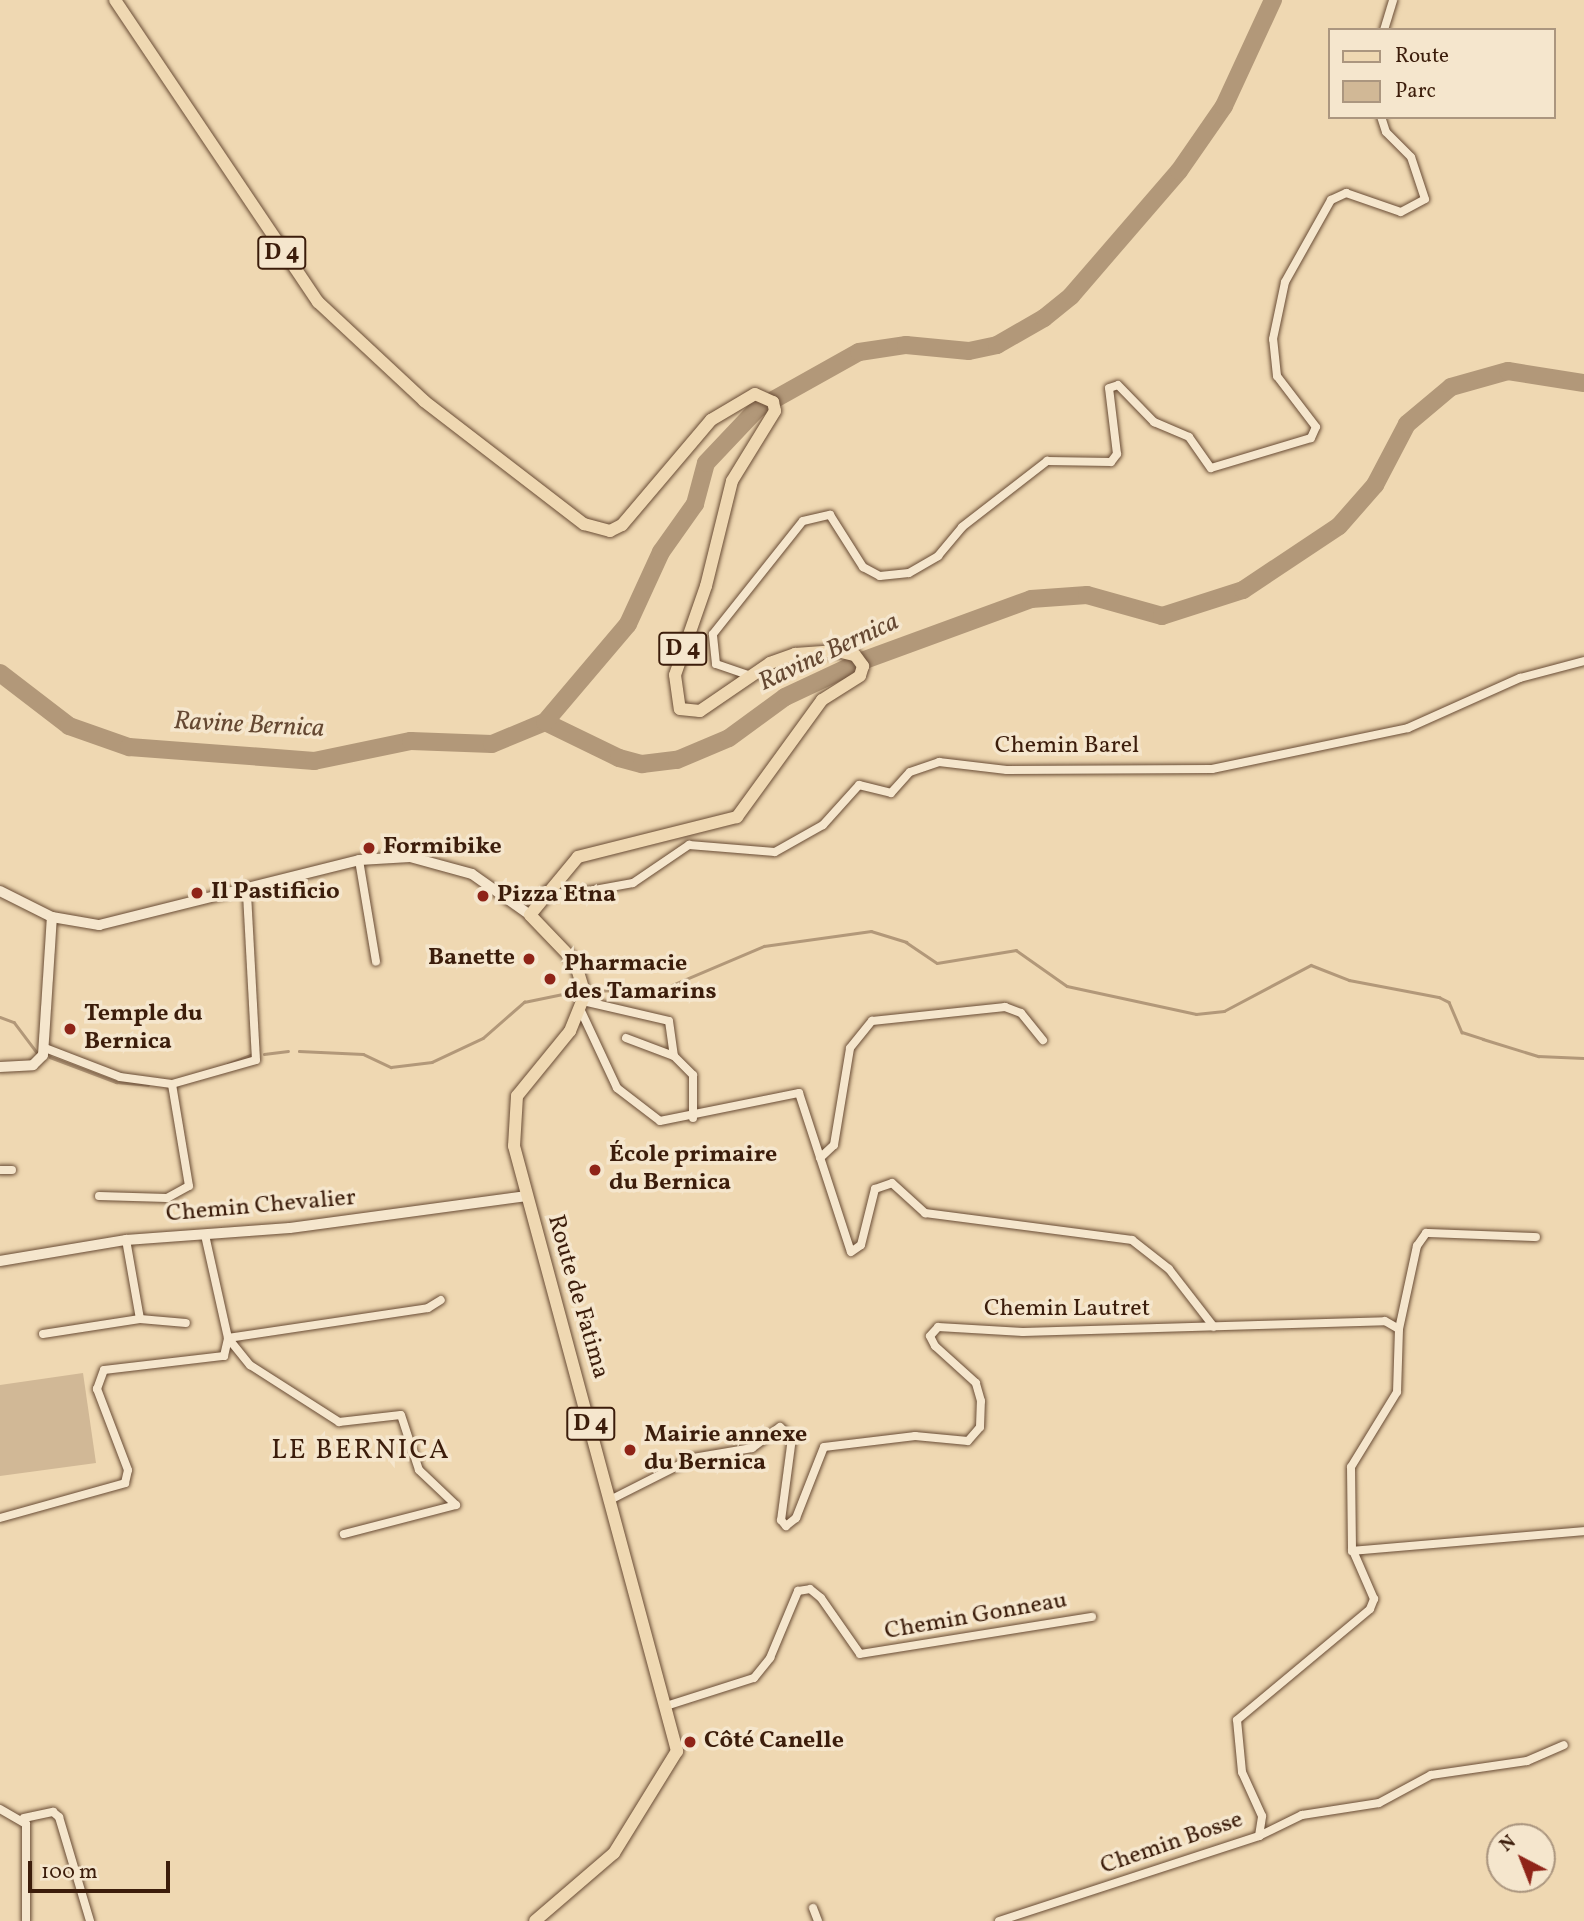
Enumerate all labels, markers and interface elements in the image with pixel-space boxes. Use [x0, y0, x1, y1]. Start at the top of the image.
legend [1328, 28, 1556, 119]
text: Route [1395, 42, 1449, 71]
text: Parc [1395, 77, 1436, 106]
road number: D 4 [256, 234, 308, 272]
water label: Ravine Bernica [754, 607, 904, 699]
road number: D 4 [657, 629, 709, 668]
water label: Ravine Bernica [173, 706, 325, 746]
street label: Chemin Barel [995, 733, 1139, 761]
place label: Formibike [383, 834, 502, 862]
marker: Formibike [361, 840, 377, 856]
place label: Il Pastificio [211, 879, 340, 907]
place label: Pizza Etna [497, 882, 616, 910]
marker: Il Pastificio [189, 885, 205, 901]
marker: Pizza Etna [475, 888, 491, 904]
place label: Banette [428, 945, 515, 973]
marker: Banette [521, 951, 537, 967]
place label: Pharmacie des Tamarins [564, 951, 717, 1007]
marker: Pharmacie des Tamarins [542, 971, 558, 987]
place label: Temple du Bernica [84, 1001, 203, 1057]
marker: Temple du Bernica [62, 1021, 78, 1037]
place label: École primaire du Bernica [609, 1142, 777, 1198]
marker: École primaire du Bernica [587, 1162, 603, 1178]
street label: Chemin Chevalier [165, 1184, 357, 1230]
street label: Route de Fatima [540, 1212, 614, 1382]
street label: Chemin Lautret [984, 1296, 1150, 1324]
road number: D 4 [565, 1404, 617, 1443]
place label: Mairie annexe du Bernica [644, 1422, 807, 1478]
district label: LE BERNICA [272, 1434, 450, 1468]
marker: Mairie annexe du Bernica [622, 1442, 638, 1458]
street label: Chemin Gonneau [883, 1587, 1069, 1647]
place label: Côté Canelle [704, 1728, 844, 1756]
marker: Côté Canelle [682, 1734, 698, 1750]
street label: Chemin Bosse [1097, 1806, 1247, 1882]
north arrow [1486, 1823, 1556, 1893]
text: N [1494, 1830, 1522, 1858]
scale bar [32, 1848, 173, 1892]
text: 100 m [41, 1858, 98, 1887]

